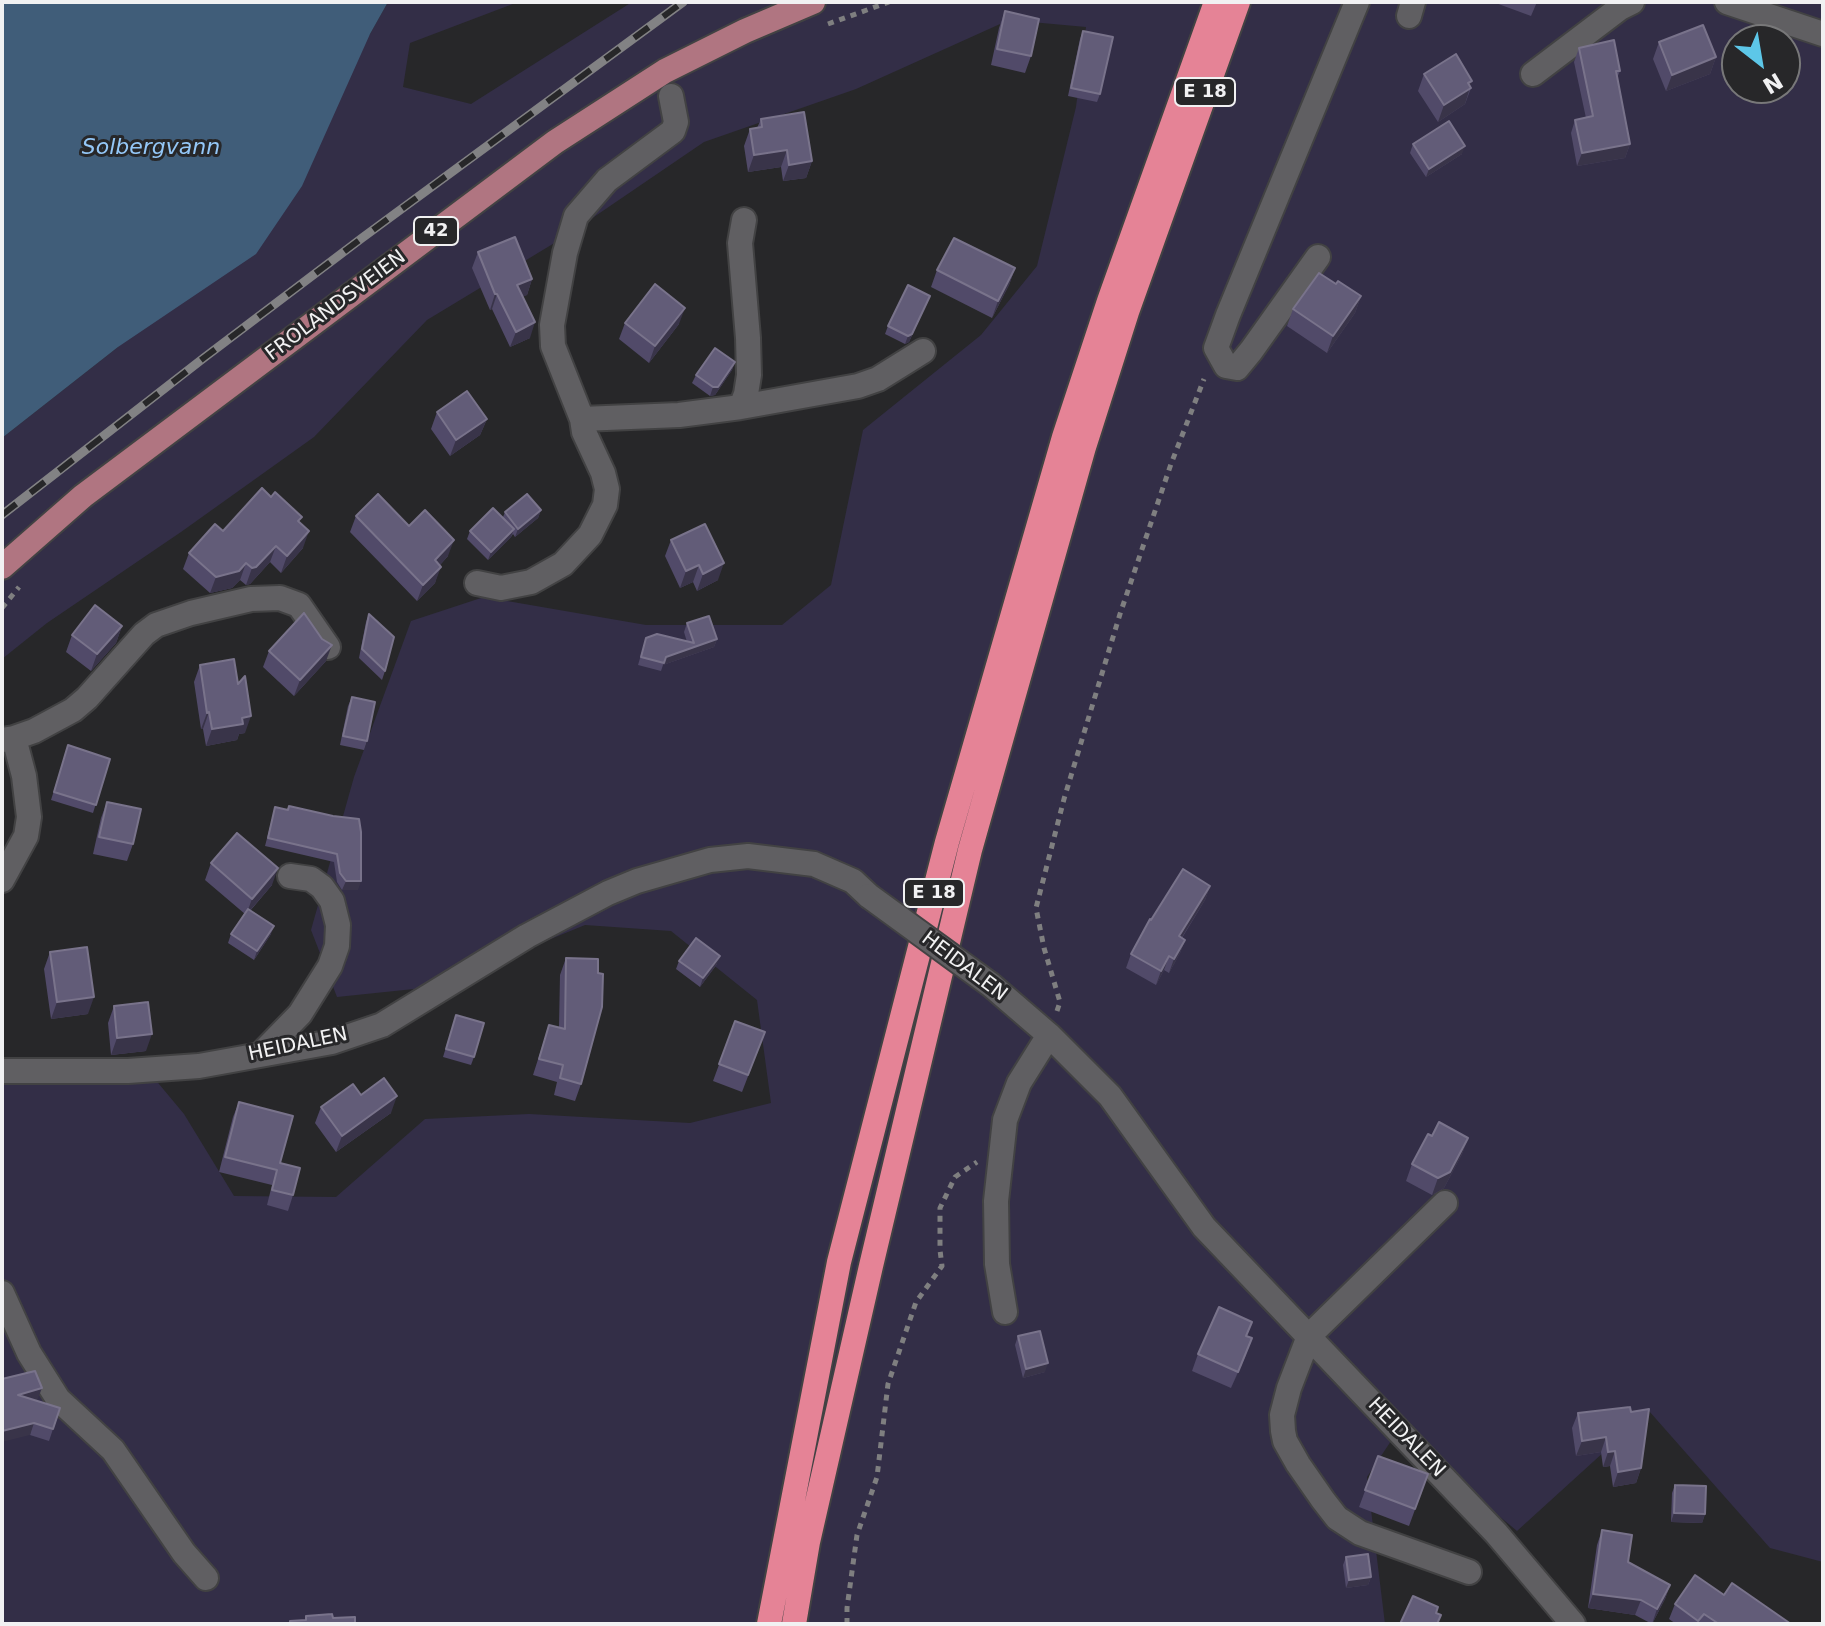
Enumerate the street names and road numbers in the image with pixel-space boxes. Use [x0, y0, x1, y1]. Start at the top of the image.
road number: E 18 [1175, 78, 1235, 106]
road number: 42 [414, 217, 458, 245]
street label: FROLANDSVEIEN [261, 245, 411, 367]
road number: E 18 [904, 879, 964, 907]
street label: HEIDALEN [916, 927, 1012, 1007]
street label: HEIDALEN [246, 1023, 350, 1067]
street label: HEIDALEN [1362, 1393, 1450, 1483]

